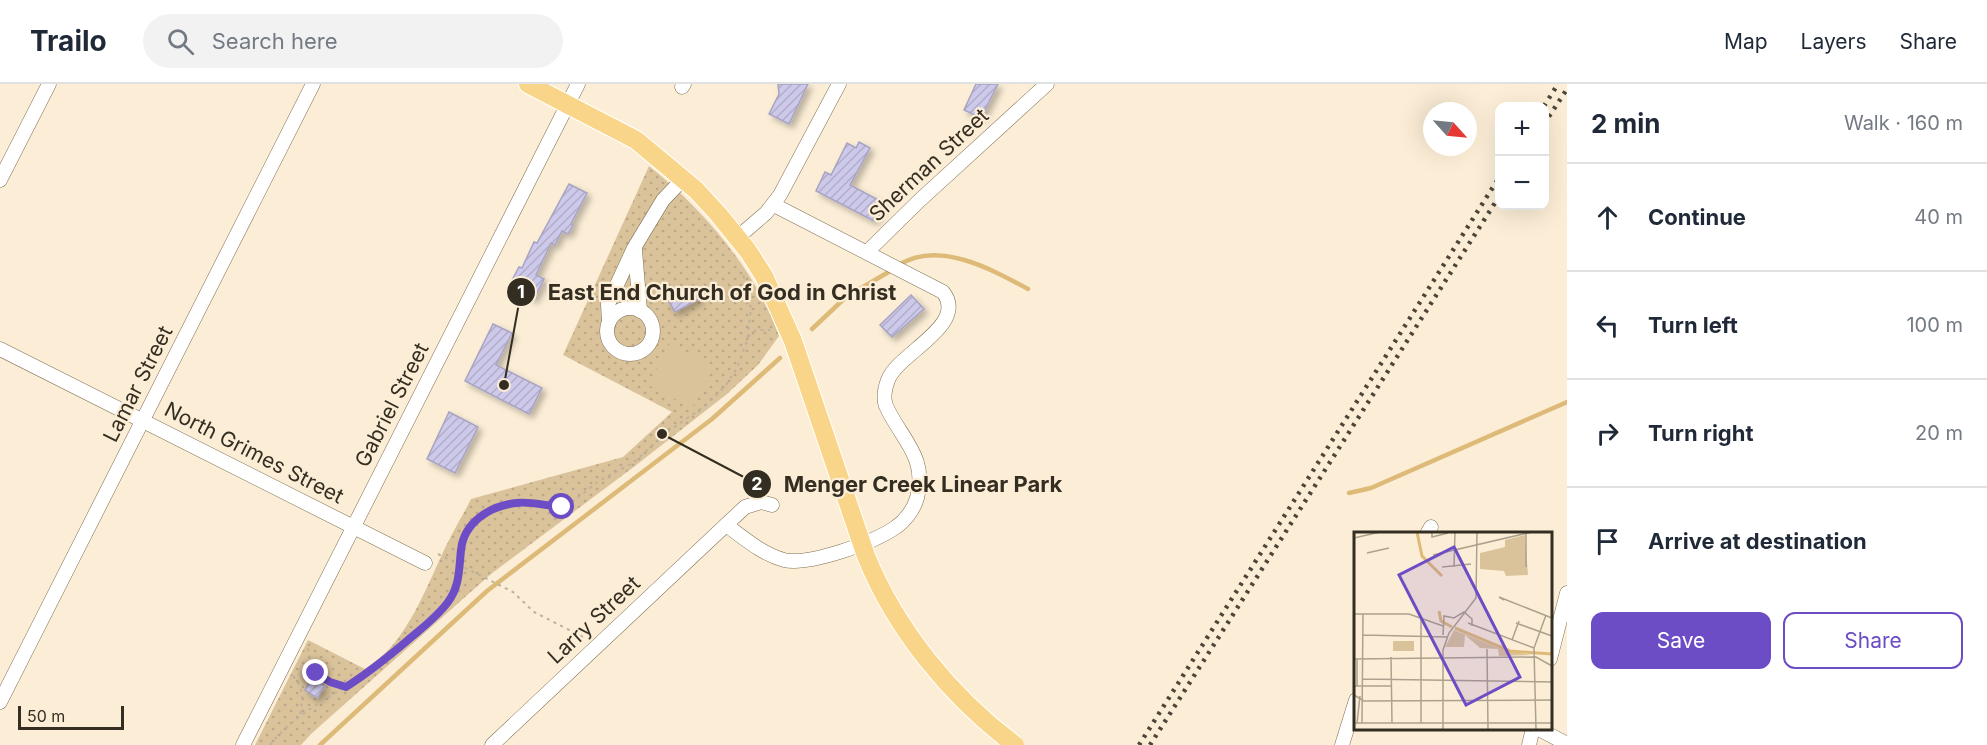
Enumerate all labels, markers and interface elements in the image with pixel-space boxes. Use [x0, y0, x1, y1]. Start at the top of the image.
search box [143, 14, 563, 68]
text: Trailo [30, 24, 107, 58]
icon: search [164, 25, 197, 58]
text: Search here [212, 28, 338, 54]
text: Map [1724, 29, 1768, 54]
text: Layers [1801, 29, 1867, 54]
text: Share [1900, 29, 1957, 54]
north arrow [1423, 102, 1477, 156]
map controls [1495, 102, 1549, 210]
button: + [1495, 102, 1549, 156]
street label: Sherman Street [864, 103, 994, 226]
text: 2 min [1591, 108, 1661, 139]
text: Walk · 160 m [1844, 111, 1963, 135]
button: − [1495, 156, 1549, 210]
icon: ahead [1591, 201, 1624, 234]
text: Continue [1648, 204, 1746, 230]
text: 40 m [1914, 205, 1963, 229]
callout: East End Church of God in Christ [506, 272, 908, 312]
text: East End Church of God in Christ [548, 279, 896, 305]
text: 1 [517, 281, 525, 302]
icon: left [1591, 309, 1624, 342]
text: Turn left [1648, 312, 1738, 338]
text: 100 m [1906, 313, 1963, 337]
street label: Lamar Street [98, 321, 178, 446]
street label: Gabriel Street [350, 338, 434, 471]
street label: North Grimes Street [160, 397, 348, 509]
icon: right [1591, 417, 1624, 450]
text: Turn right [1648, 420, 1754, 446]
text: 20 m [1915, 421, 1963, 445]
callout: Menger Creek Linear Park [742, 464, 1074, 504]
text: Menger Creek Linear Park [784, 471, 1062, 497]
text: 2 [751, 473, 763, 494]
route start [548, 493, 574, 519]
icon: arrive [1591, 525, 1624, 558]
text: Arrive at destination [1648, 528, 1867, 554]
inset map [1354, 532, 1552, 730]
street label: Larry Street [542, 570, 645, 669]
button: Save [1591, 612, 1771, 669]
button: Share [1783, 612, 1963, 669]
route end [302, 659, 328, 685]
scale bar [18, 703, 124, 730]
text: 50 m [27, 706, 65, 726]

